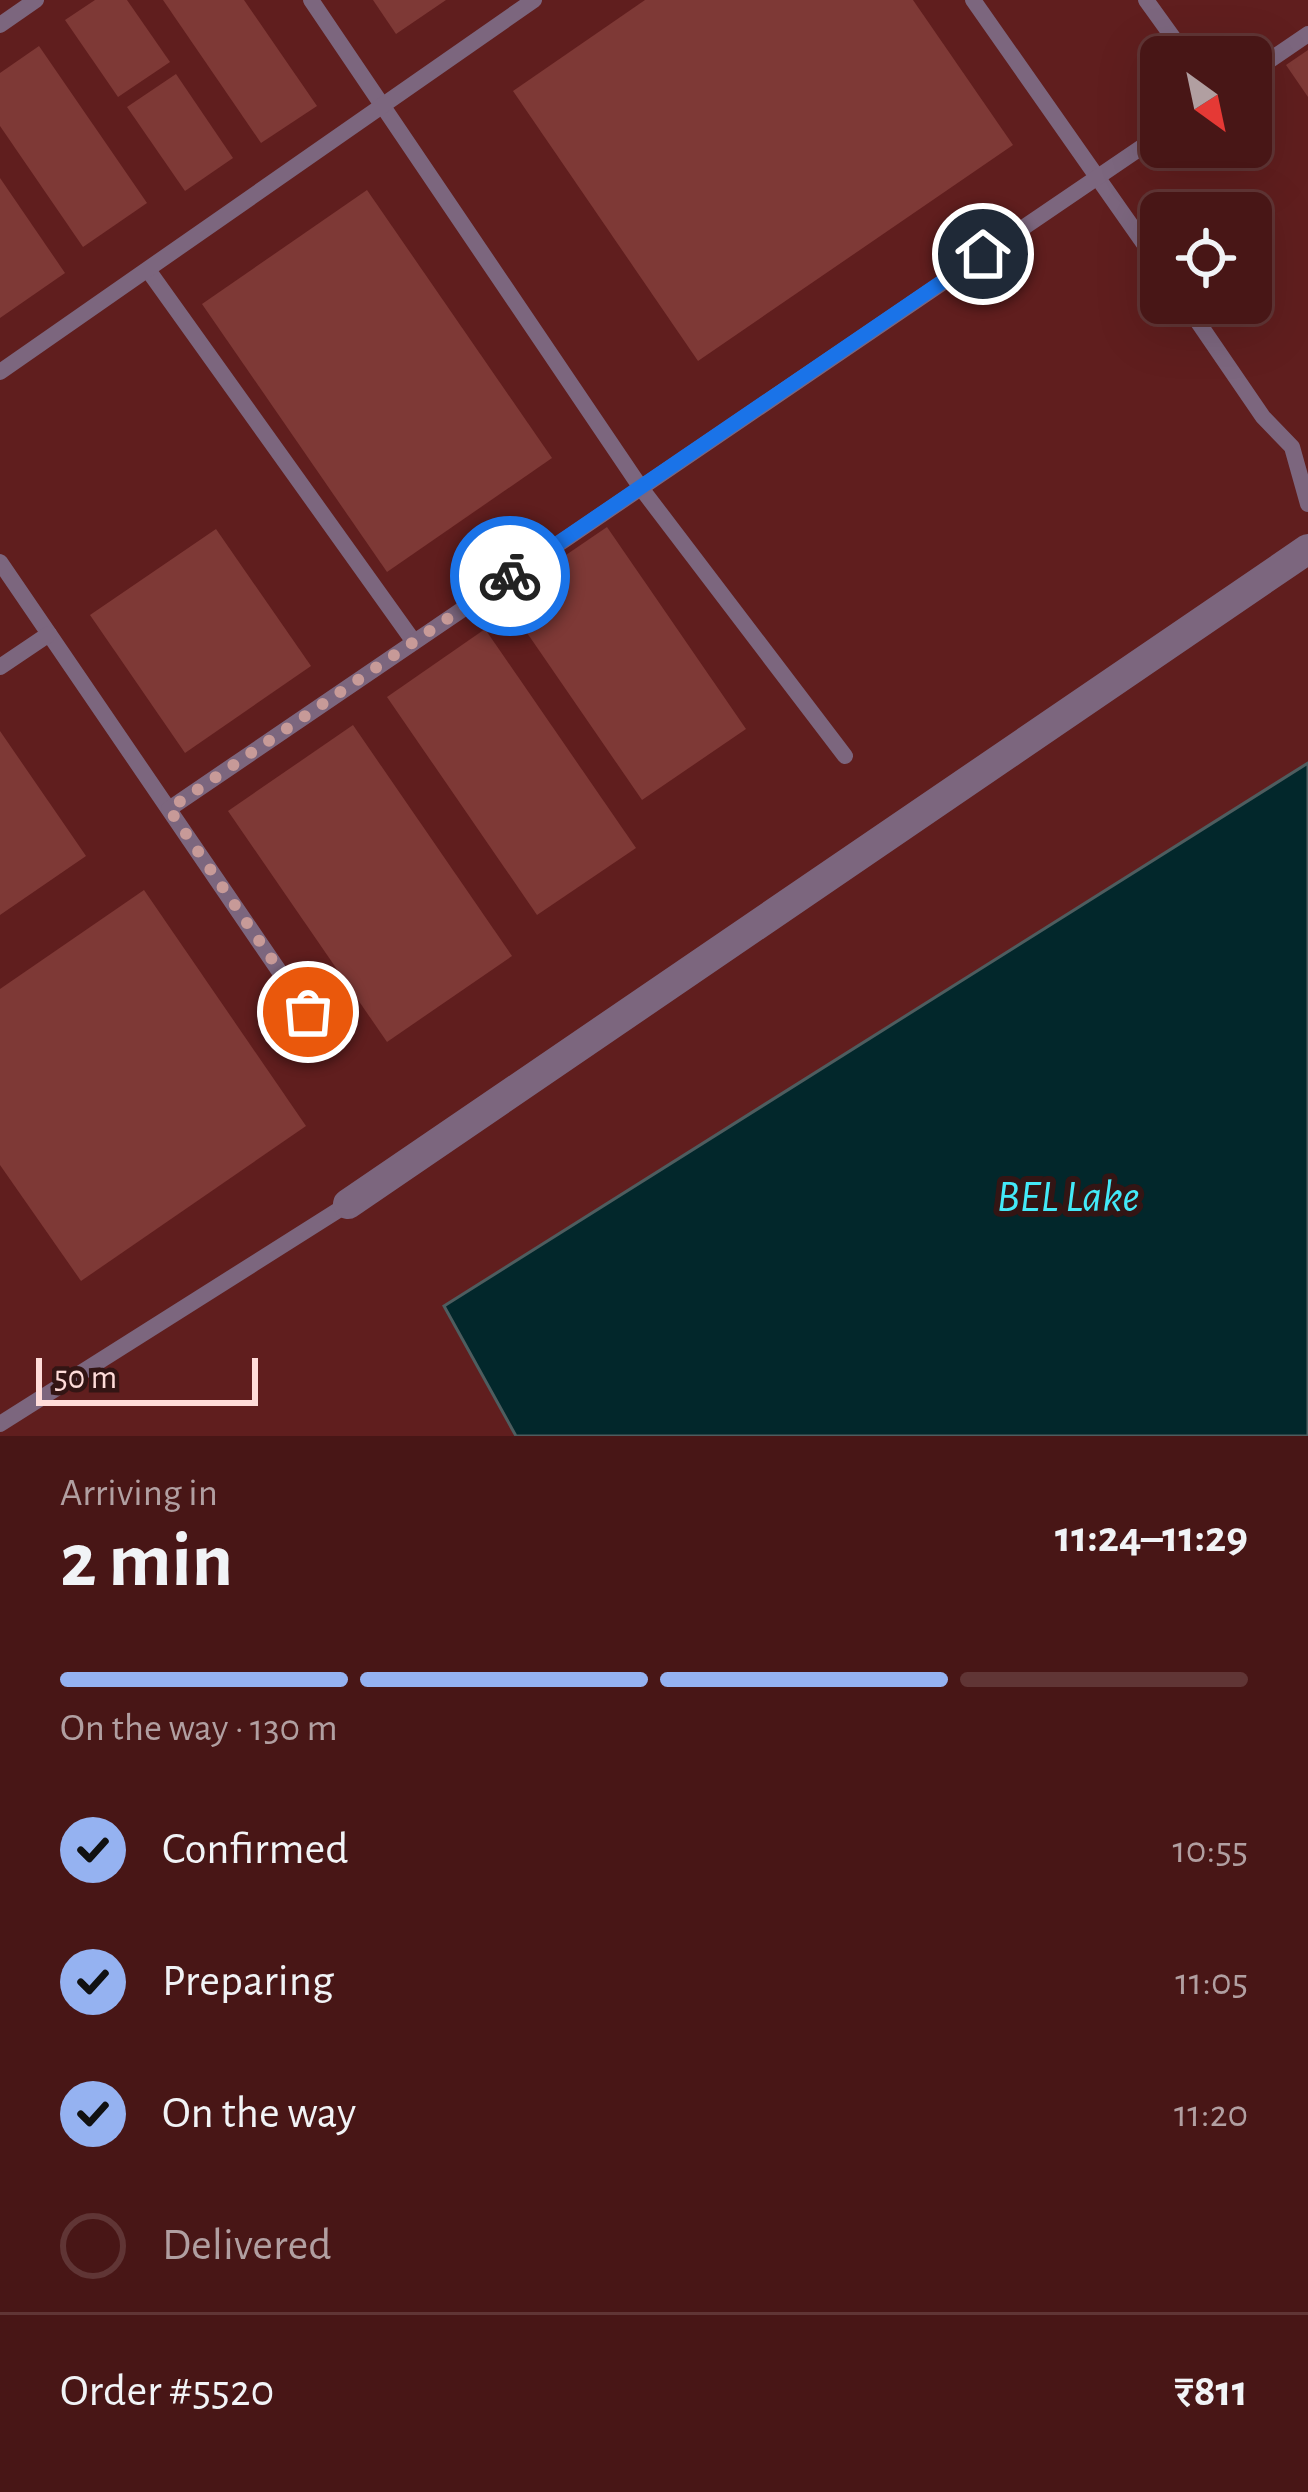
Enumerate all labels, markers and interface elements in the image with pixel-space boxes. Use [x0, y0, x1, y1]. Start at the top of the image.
north arrow [1140, 36, 1272, 168]
map controls [1140, 36, 1272, 324]
button: locate [1140, 192, 1272, 324]
pin [932, 203, 1034, 305]
icon: home [950, 221, 1016, 287]
courier [450, 516, 570, 636]
icon: bike [477, 543, 543, 609]
pin [257, 961, 359, 1063]
icon: bag [275, 979, 341, 1045]
water label: BEL Lake [996, 1175, 1140, 1220]
scale bar [36, 1352, 258, 1405]
text: 50 m [54, 1362, 117, 1395]
text: Arriving in [60, 1474, 218, 1513]
text: 11:24–11:29 [1055, 1515, 1248, 1560]
text: 2 min [60, 1523, 233, 1601]
text: On the way · 130 m [60, 1709, 338, 1748]
icon: check [60, 1817, 126, 1883]
text: Confirmed [162, 1827, 348, 1872]
text: 10:55 [1172, 1831, 1248, 1870]
icon: check [60, 1949, 126, 2015]
text: Preparing [162, 1959, 334, 2004]
text: 11:05 [1175, 1963, 1248, 2002]
icon: check [60, 2081, 126, 2147]
text: On the way [162, 2091, 356, 2136]
text: 11:20 [1174, 2095, 1248, 2134]
text: Delivered [162, 2223, 331, 2268]
text: Order #5520 [60, 2369, 274, 2414]
text: ₹811 [1175, 2369, 1248, 2414]

